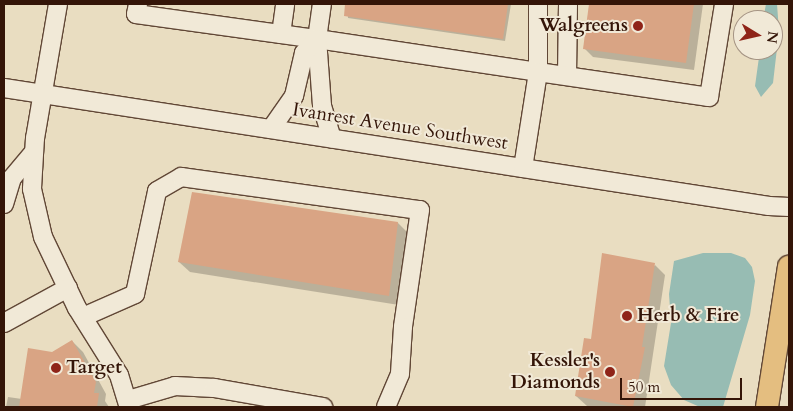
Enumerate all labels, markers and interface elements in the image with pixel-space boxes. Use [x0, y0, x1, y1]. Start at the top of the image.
north arrow [733, 10, 783, 60]
place label: Walgreens [539, 15, 628, 37]
marker: Walgreens [632, 20, 644, 32]
text: N [762, 30, 783, 45]
street label: Ivanrest Avenue Southwest [291, 99, 509, 155]
place label: Herb & Fire [637, 305, 739, 327]
marker: Herb & Fire [621, 310, 633, 322]
place label: Kessler's Diamonds [510, 350, 600, 394]
place label: Target [66, 357, 122, 379]
marker: Target [50, 362, 62, 374]
marker: Kessler's Diamonds [604, 366, 616, 378]
scale bar [623, 368, 746, 400]
text: 50 m [628, 377, 660, 397]

